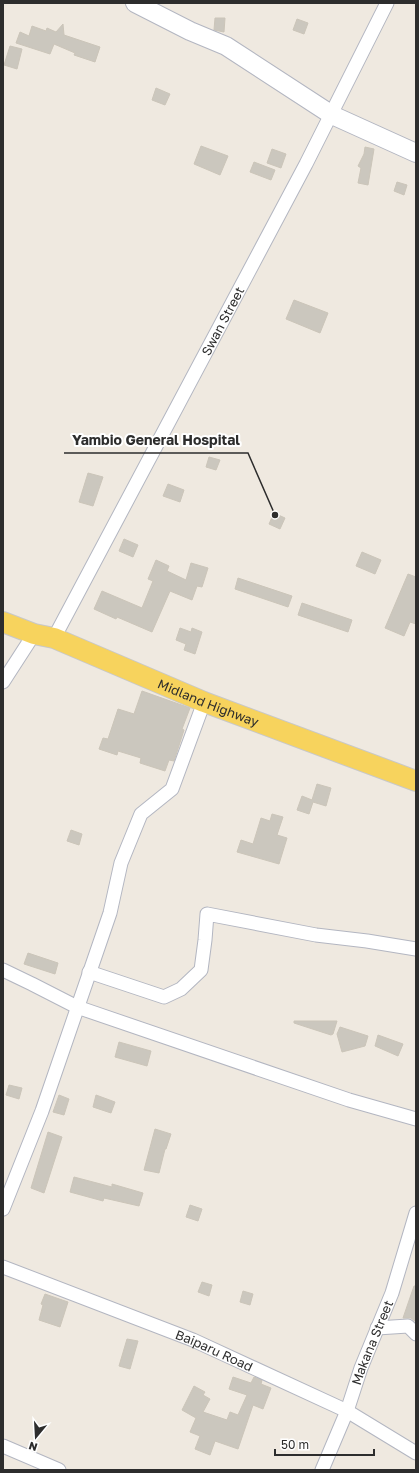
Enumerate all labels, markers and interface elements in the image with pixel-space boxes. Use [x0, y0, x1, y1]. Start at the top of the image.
street label: Swan Street [198, 284, 247, 358]
callout: Yambio General Hospital [64, 427, 248, 453]
text: Yambio General Hospital [72, 431, 240, 448]
street label: Midland Highway [155, 675, 262, 730]
street label: Makana Street [348, 1298, 396, 1387]
street label: Baiparu Road [173, 1326, 255, 1374]
north arrow [16, 1417, 56, 1457]
scale bar [275, 1431, 374, 1457]
text: 50 m [281, 1437, 309, 1452]
text: N [27, 1440, 39, 1454]

